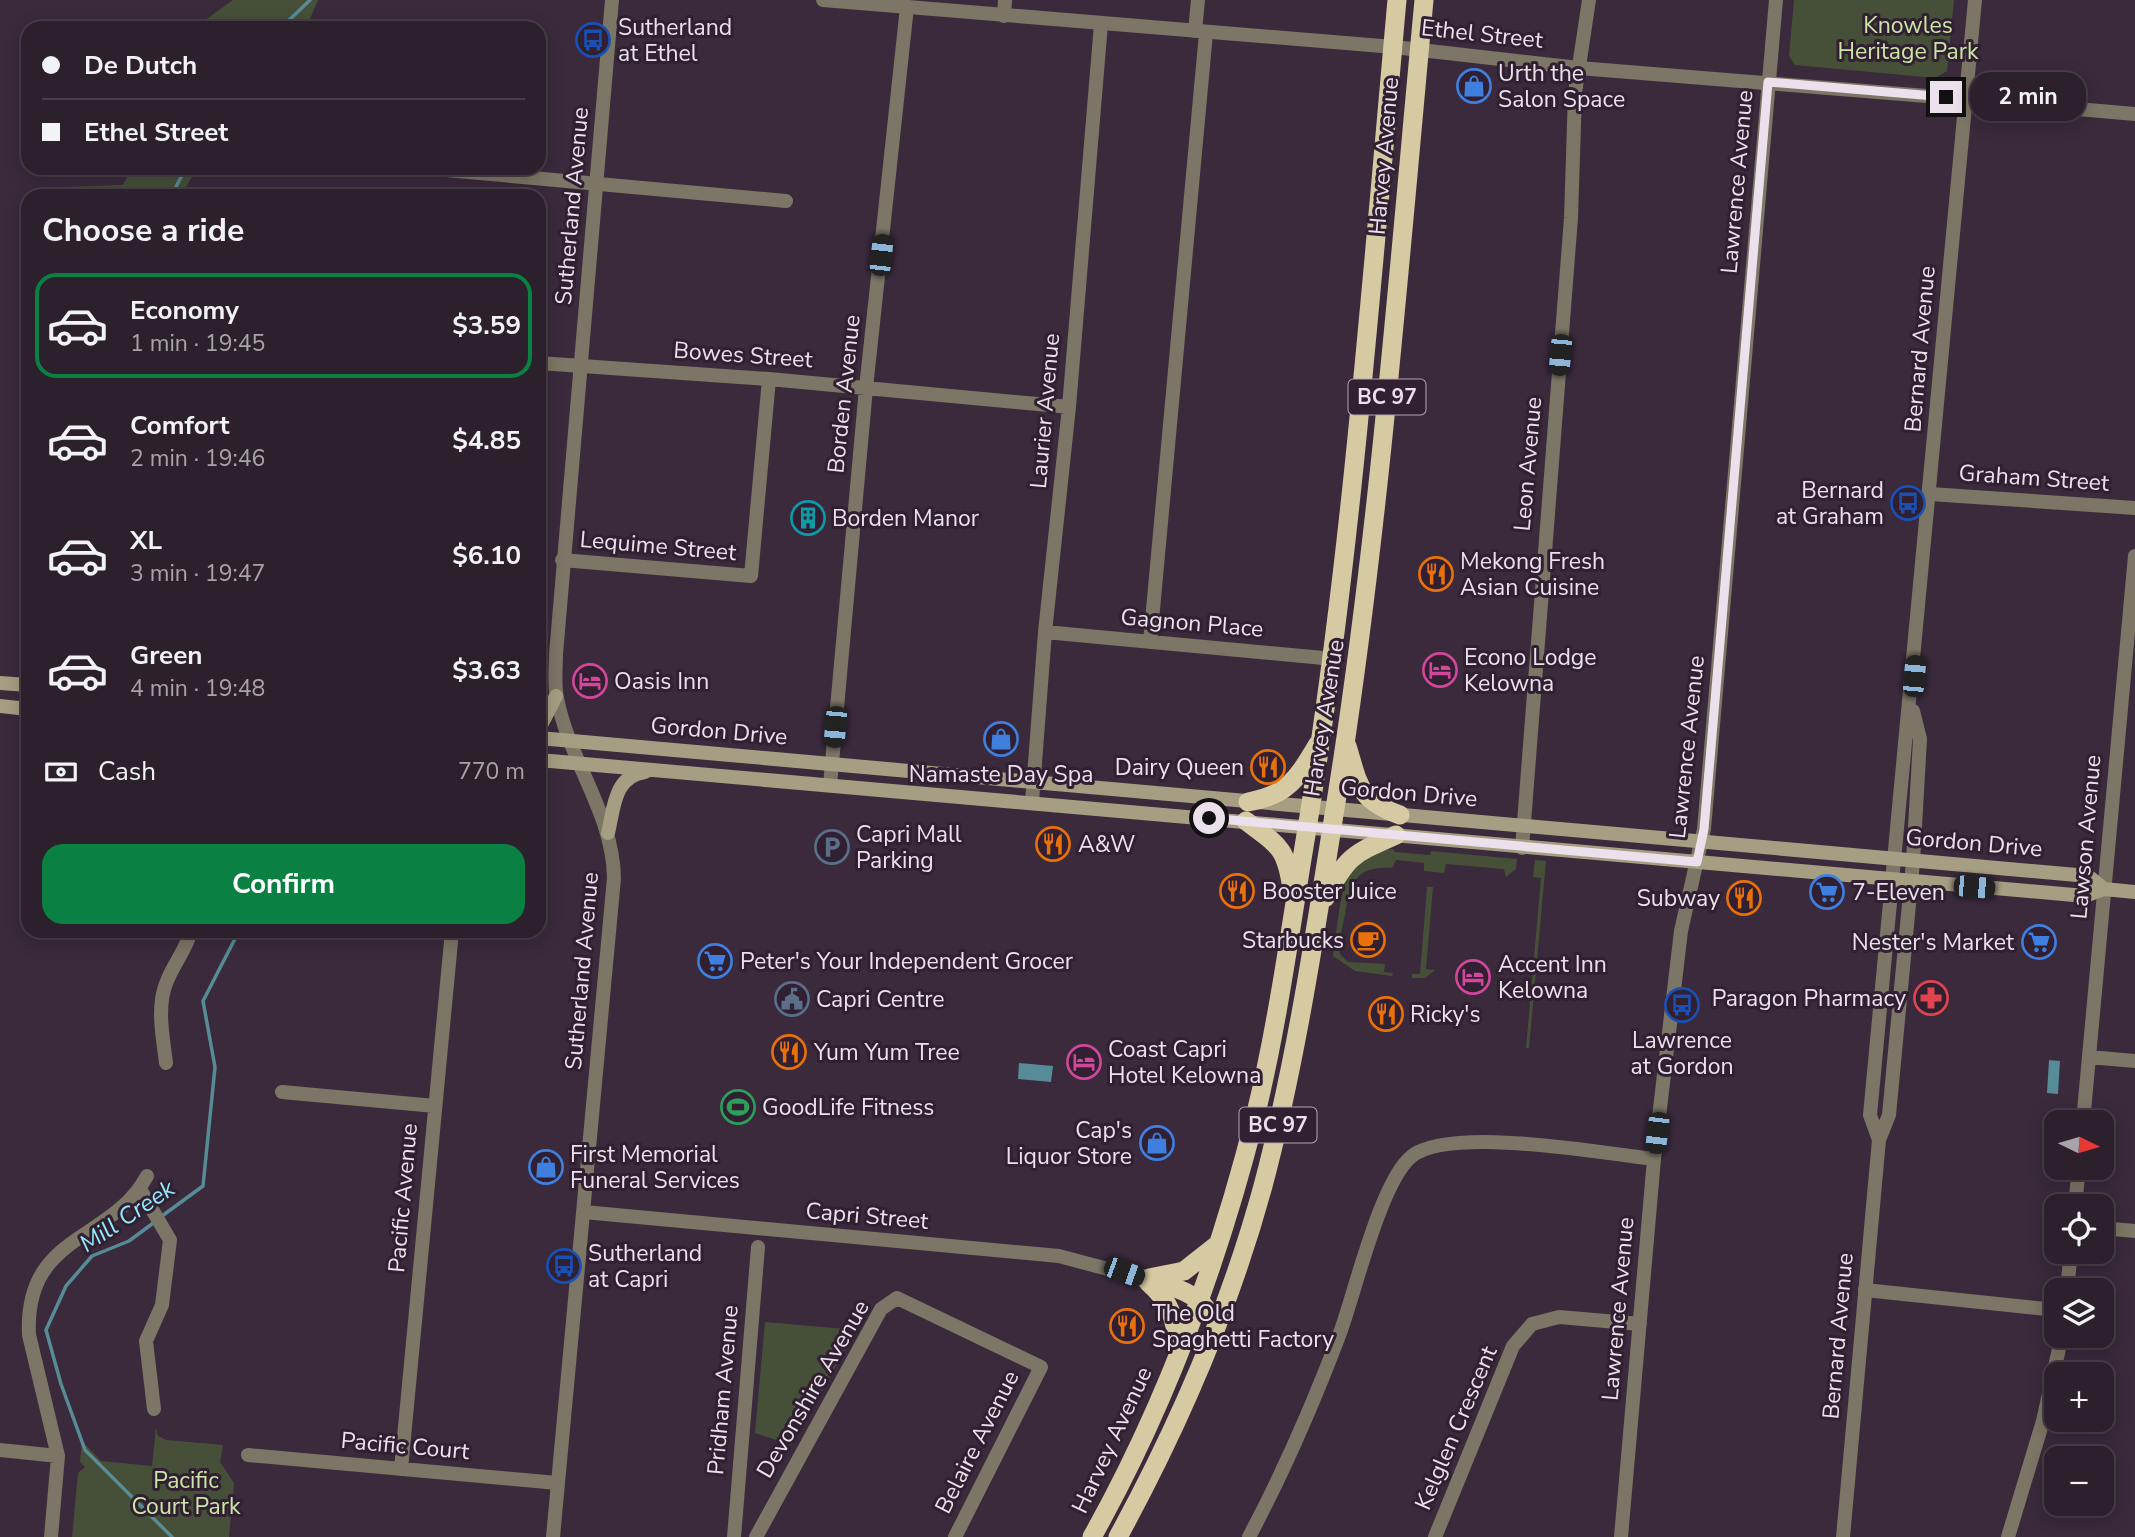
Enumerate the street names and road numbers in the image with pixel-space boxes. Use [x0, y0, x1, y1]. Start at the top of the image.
street label: Ethel Street [1420, 12, 1545, 56]
street label: Harvey Avenue [1362, 76, 1406, 236]
street label: Lawrence Avenue [1714, 89, 1760, 275]
street label: Sutherland Avenue [548, 106, 596, 306]
street label: Bernard Avenue [1897, 264, 1943, 434]
street label: Borden Avenue [820, 313, 868, 475]
street label: Laurier Avenue [1023, 332, 1067, 490]
street label: Bowes Street [672, 335, 815, 375]
road number: BC 97 [1348, 380, 1426, 414]
street label: Leon Avenue [1507, 396, 1549, 532]
street label: Graham Street [1958, 457, 2111, 499]
street label: Lequime Street [579, 524, 738, 568]
street label: Gagnon Place [1119, 601, 1265, 645]
street label: Harvey Avenue [1296, 637, 1352, 799]
street label: Lawrence Avenue [1662, 654, 1712, 840]
street label: Gordon Drive [649, 710, 789, 752]
street label: Lawson Avenue [2063, 754, 2109, 920]
street label: Gordon Drive [1339, 772, 1479, 814]
street label: Gordon Drive [1904, 822, 2044, 864]
street label: Sutherland Avenue [558, 871, 606, 1071]
road number: BC 97 [1240, 1108, 1316, 1142]
street label: Pacific Avenue [381, 1122, 425, 1274]
street label: Capri Street [804, 1195, 931, 1237]
street label: Lawrence Avenue [1595, 1216, 1641, 1402]
street label: Bernard Avenue [1815, 1251, 1861, 1421]
street label: Devonshire Avenue [749, 1294, 877, 1484]
street label: Pridham Avenue [700, 1304, 746, 1476]
street label: Kelglen Crescent [1408, 1341, 1505, 1515]
street label: Harvey Avenue [1064, 1362, 1160, 1518]
street label: Belaire Avenue [928, 1365, 1026, 1519]
street label: Pacific Court [339, 1425, 471, 1467]

